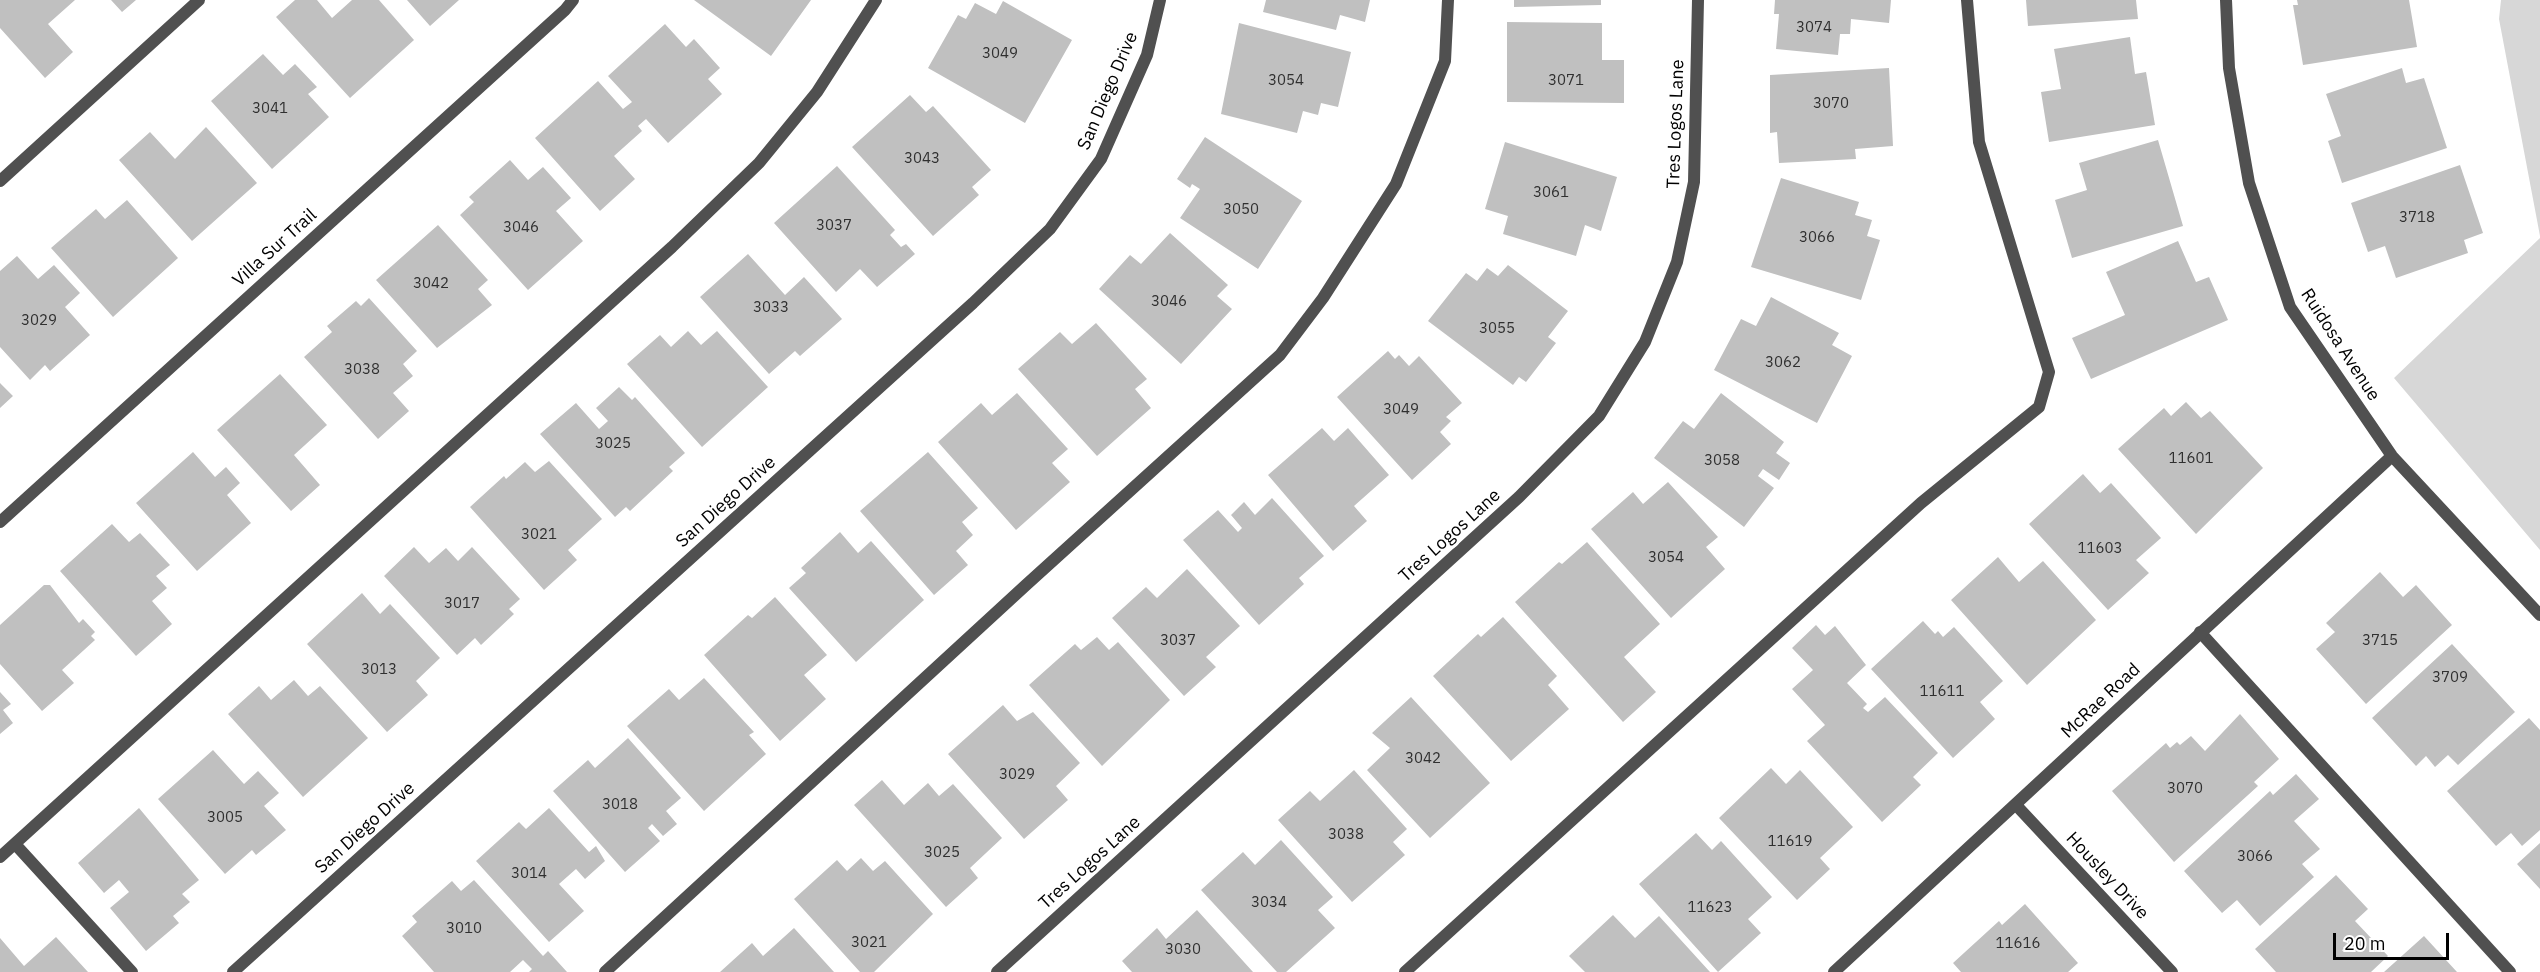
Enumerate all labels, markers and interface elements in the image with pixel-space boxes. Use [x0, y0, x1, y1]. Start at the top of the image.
house number: 3074 [1796, 19, 1832, 37]
street label: San Diego Drive [1073, 29, 1143, 153]
house number: 3049 [982, 45, 1018, 63]
street label: Tres Logos Lane [1663, 59, 1689, 189]
house number: 3054 [1268, 72, 1304, 90]
house number: 3071 [1548, 72, 1584, 90]
house number: 3070 [1813, 95, 1849, 113]
house number: 3041 [252, 100, 288, 118]
house number: 3043 [904, 150, 940, 168]
house number: 3061 [1533, 184, 1569, 202]
house number: 3050 [1223, 201, 1259, 219]
street label: Villa Sur Trail [229, 205, 321, 291]
house number: 3718 [2399, 209, 2435, 227]
house number: 3037 [816, 217, 852, 235]
house number: 3046 [503, 219, 539, 237]
house number: 3066 [1799, 229, 1835, 247]
house number: 3042 [413, 275, 449, 293]
street label: Ruidosa Avenue [2296, 285, 2384, 405]
house number: 3046 [1151, 293, 1187, 311]
house number: 3033 [753, 299, 789, 317]
house number: 3029 [21, 312, 57, 330]
house number: 3055 [1479, 320, 1515, 338]
house number: 3062 [1765, 354, 1801, 372]
house number: 3038 [344, 361, 380, 379]
house number: 3049 [1383, 401, 1419, 419]
house number: 3025 [595, 435, 631, 453]
house number: 11601 [2169, 450, 2213, 468]
street label: San Diego Drive [672, 452, 780, 552]
house number: 3058 [1704, 452, 1740, 470]
street label: Tres Logos Lane [1395, 485, 1505, 587]
house number: 3021 [521, 526, 557, 544]
house number: 11603 [2078, 540, 2122, 558]
house number: 3054 [1648, 549, 1684, 567]
house number: 3017 [444, 595, 480, 613]
house number: 3037 [1160, 632, 1196, 650]
house number: 3715 [2362, 632, 2398, 650]
street label: McRae Road [2057, 659, 2145, 743]
house number: 3013 [361, 661, 397, 679]
house number: 3709 [2432, 669, 2468, 687]
house number: 11611 [1920, 683, 1964, 701]
house number: 3042 [1405, 750, 1441, 768]
house number: 3029 [999, 766, 1035, 784]
street label: San Diego Drive [311, 778, 419, 878]
house number: 3070 [2167, 780, 2203, 798]
house number: 3018 [602, 796, 638, 814]
house number: 3005 [207, 809, 243, 827]
street label: Tres Logos Lane [1035, 812, 1145, 914]
house number: 3038 [1328, 826, 1364, 844]
street label: Housley Drive [2061, 828, 2153, 924]
house number: 11619 [1768, 833, 1812, 851]
house number: 3025 [924, 844, 960, 862]
house number: 3066 [2237, 848, 2273, 866]
house number: 3014 [511, 865, 547, 883]
house number: 3034 [1251, 894, 1287, 912]
house number: 11623 [1688, 899, 1732, 917]
house number: 3010 [446, 920, 482, 938]
scale bar [2336, 921, 2452, 959]
text: 20 m [2344, 932, 2386, 955]
house number: 3021 [851, 934, 887, 952]
house number: 11616 [1996, 935, 2040, 953]
house number: 3030 [1165, 941, 1201, 959]

